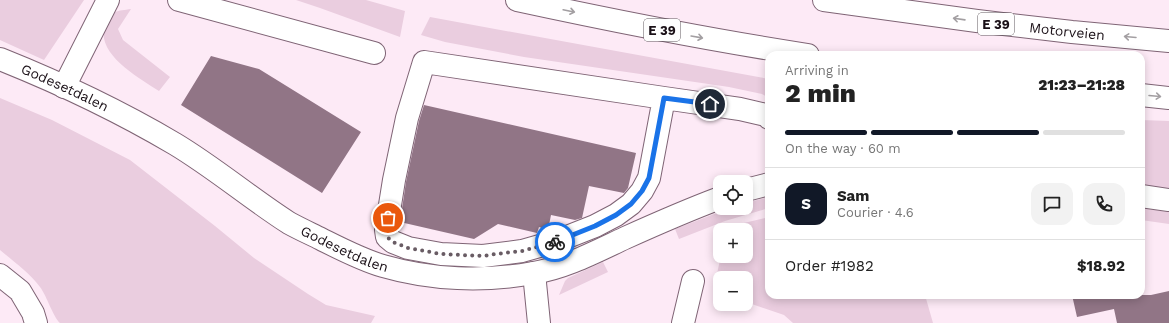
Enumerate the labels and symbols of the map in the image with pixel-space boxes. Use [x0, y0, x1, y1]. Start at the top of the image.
one-way arrow [562, 8, 575, 16]
road number: E 39 [978, 13, 1014, 35]
one-way arrow [953, 15, 966, 23]
road number: E 39 [644, 19, 680, 41]
street label: Motorveien [1028, 19, 1106, 43]
one-way arrow [690, 33, 703, 41]
one-way arrow [1124, 34, 1137, 41]
street label: Godesetdalen [19, 61, 111, 115]
pin [693, 87, 727, 121]
one-way arrow [1148, 93, 1161, 100]
pin [371, 201, 405, 235]
street label: Godesetdalen [298, 222, 390, 275]
courier [535, 222, 575, 262]

